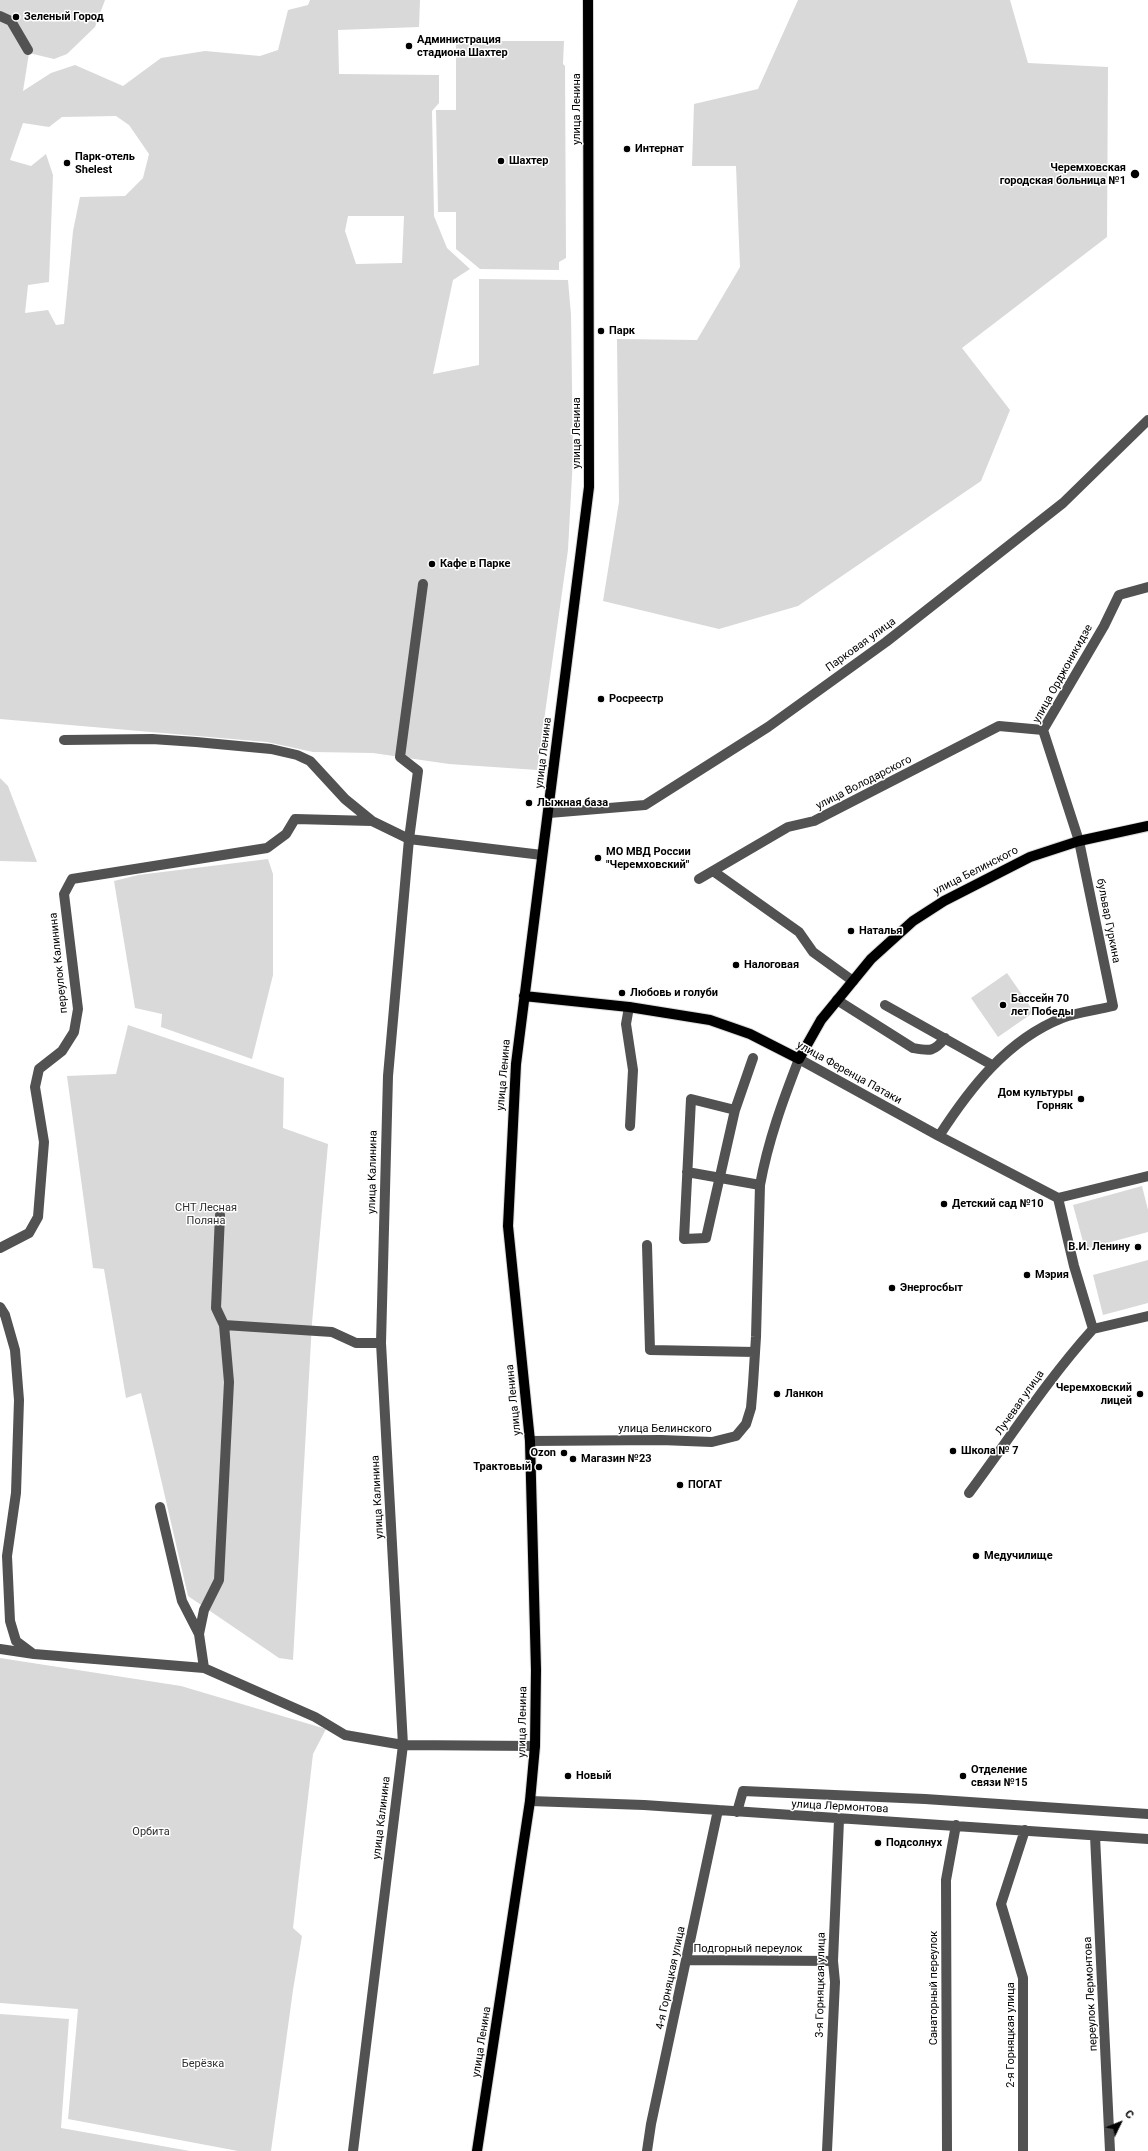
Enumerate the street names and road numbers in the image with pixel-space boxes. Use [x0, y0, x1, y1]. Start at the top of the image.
street label: улица Ленина [570, 73, 584, 145]
street label: улица Ленина [570, 397, 584, 469]
street label: Парковая улица [823, 615, 899, 675]
street label: улица Орджоникидзе [1030, 622, 1096, 726]
street label: улица Ленина [533, 717, 555, 789]
street label: улица Володарского [814, 753, 914, 813]
street label: улица Белинского [931, 844, 1021, 898]
street label: бульвар Гуркина [1093, 878, 1123, 964]
street label: переулок Калинина [47, 912, 71, 1014]
street label: улица Ленина [494, 1039, 514, 1111]
street label: улица Ференца Патаки [794, 1039, 904, 1107]
street label: улица Калинина [366, 1130, 380, 1214]
street label: улица Ленина [504, 1364, 524, 1436]
street label: Лучевая улица [993, 1368, 1047, 1438]
street label: улица Белинского [618, 1422, 712, 1436]
street label: улица Калинина [369, 1455, 387, 1539]
street label: улица Ленина [516, 1686, 530, 1758]
street label: улица Калинина [370, 1776, 394, 1860]
street label: улица Лермонтова [791, 1798, 889, 1816]
street label: 4-я Горняцкая улица [654, 1925, 688, 2031]
street label: Санаторный переулок [927, 1931, 941, 2045]
street label: 3-я Горняцкая улица [813, 1932, 829, 2038]
street label: переулок Лермонтова [1081, 1936, 1101, 2052]
street label: Подгорный переулок [694, 1942, 802, 1956]
street label: 2-я Горняцкая улица [1004, 1982, 1018, 2088]
street label: улица Ленина [470, 2006, 494, 2078]

